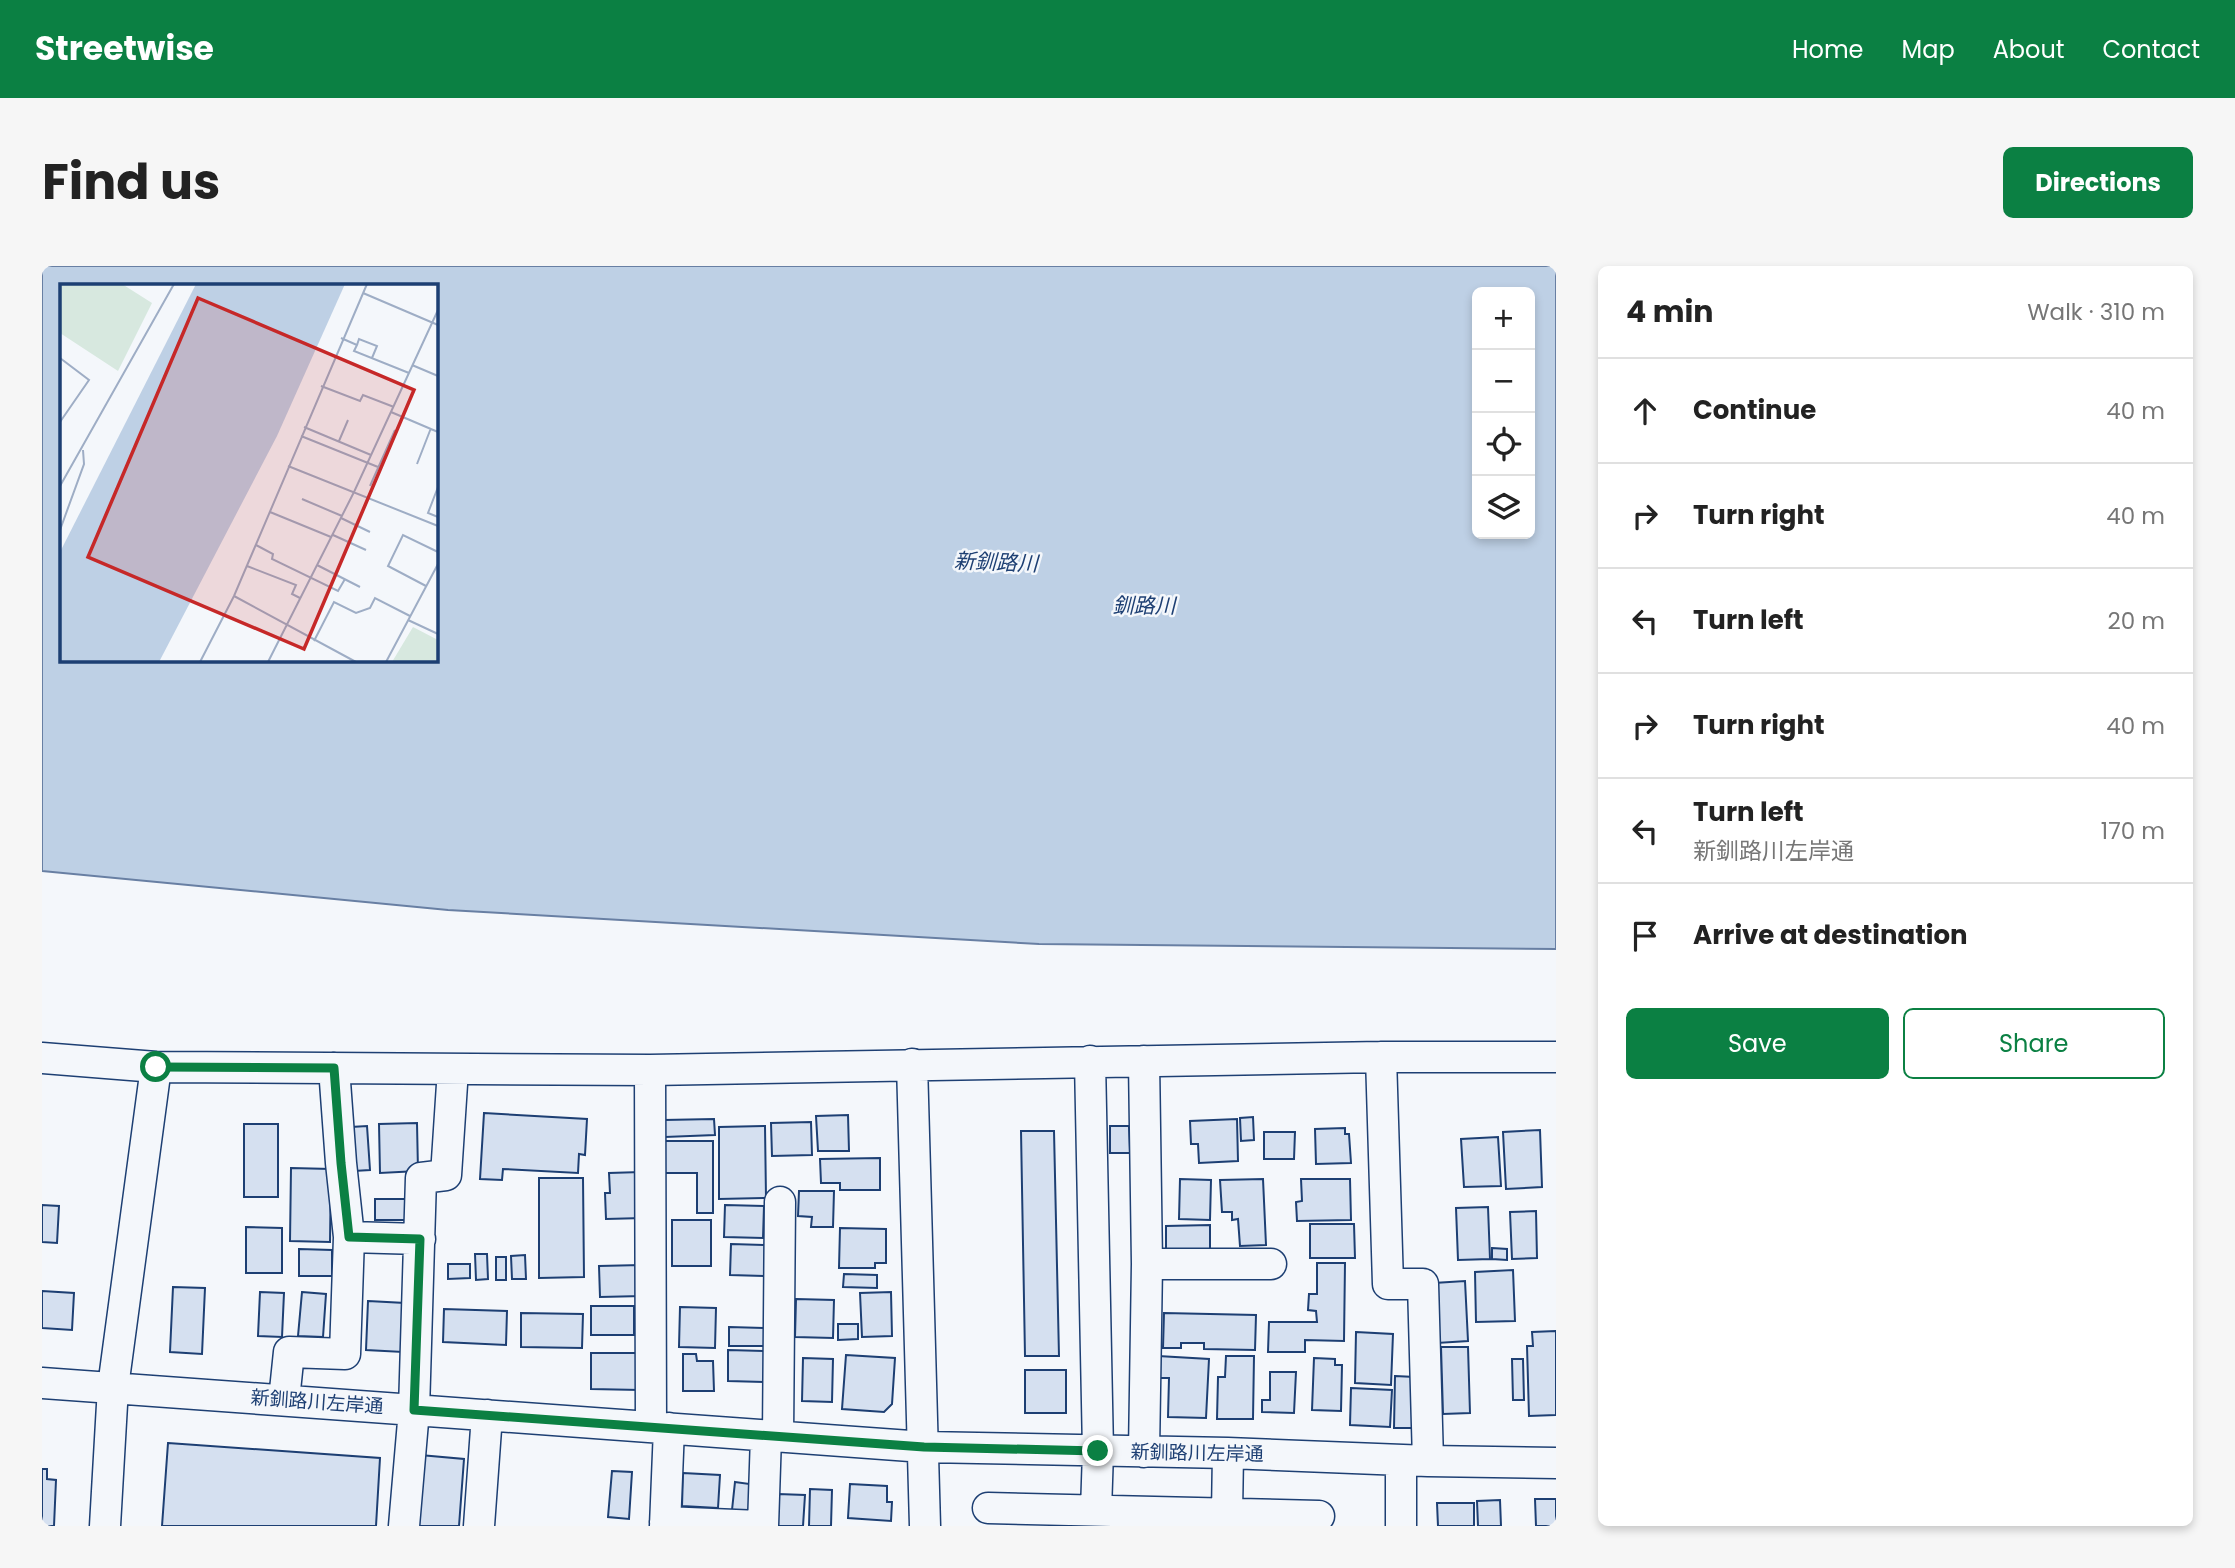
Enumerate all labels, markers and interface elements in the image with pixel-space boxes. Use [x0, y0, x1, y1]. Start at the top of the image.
text: Streetwise [35, 25, 214, 72]
text: Home [1792, 33, 1864, 66]
text: Map [1902, 33, 1955, 66]
text: About [1993, 33, 2064, 66]
text: Contact [2102, 33, 2200, 66]
button: Directions [2003, 147, 2193, 218]
text: Find us [42, 148, 220, 216]
inset map [60, 284, 438, 662]
map controls [1472, 287, 1535, 539]
button: + [1472, 287, 1535, 350]
text: 4 min [1626, 290, 1714, 333]
text: Walk · 310 m [2027, 296, 2165, 328]
button: − [1472, 350, 1535, 413]
icon: ahead [1626, 392, 1664, 430]
text: Continue [1693, 392, 1816, 428]
text: 40 m [2106, 395, 2165, 427]
button: locate [1472, 413, 1535, 476]
button: layers [1472, 476, 1535, 539]
icon: right [1626, 497, 1664, 535]
text: Turn right [1693, 497, 1825, 533]
text: 40 m [2106, 500, 2165, 532]
water label: 新釧路川 [954, 546, 1040, 578]
water label: 釧路川 [1113, 591, 1177, 620]
icon: left [1626, 602, 1664, 640]
text: Turn left [1693, 602, 1804, 638]
text: 20 m [2107, 605, 2165, 637]
icon: right [1626, 707, 1664, 745]
text: Turn right [1693, 707, 1825, 743]
text: 40 m [2106, 710, 2165, 742]
text: Turn left [1693, 794, 1804, 830]
icon: left [1626, 812, 1664, 850]
text: 170 m [2101, 815, 2165, 847]
text: 新釧路川左岸通 [1693, 835, 1854, 867]
icon: arrive [1626, 917, 1664, 955]
text: Arrive at destination [1693, 917, 1968, 953]
button: Save [1626, 1008, 1889, 1079]
button: Share [1903, 1008, 2165, 1079]
route start [140, 1051, 171, 1082]
street label: 新釧路川左岸通 [250, 1384, 384, 1420]
route end [1082, 1435, 1113, 1466]
street label: 新釧路川左岸通 [1130, 1438, 1264, 1468]

